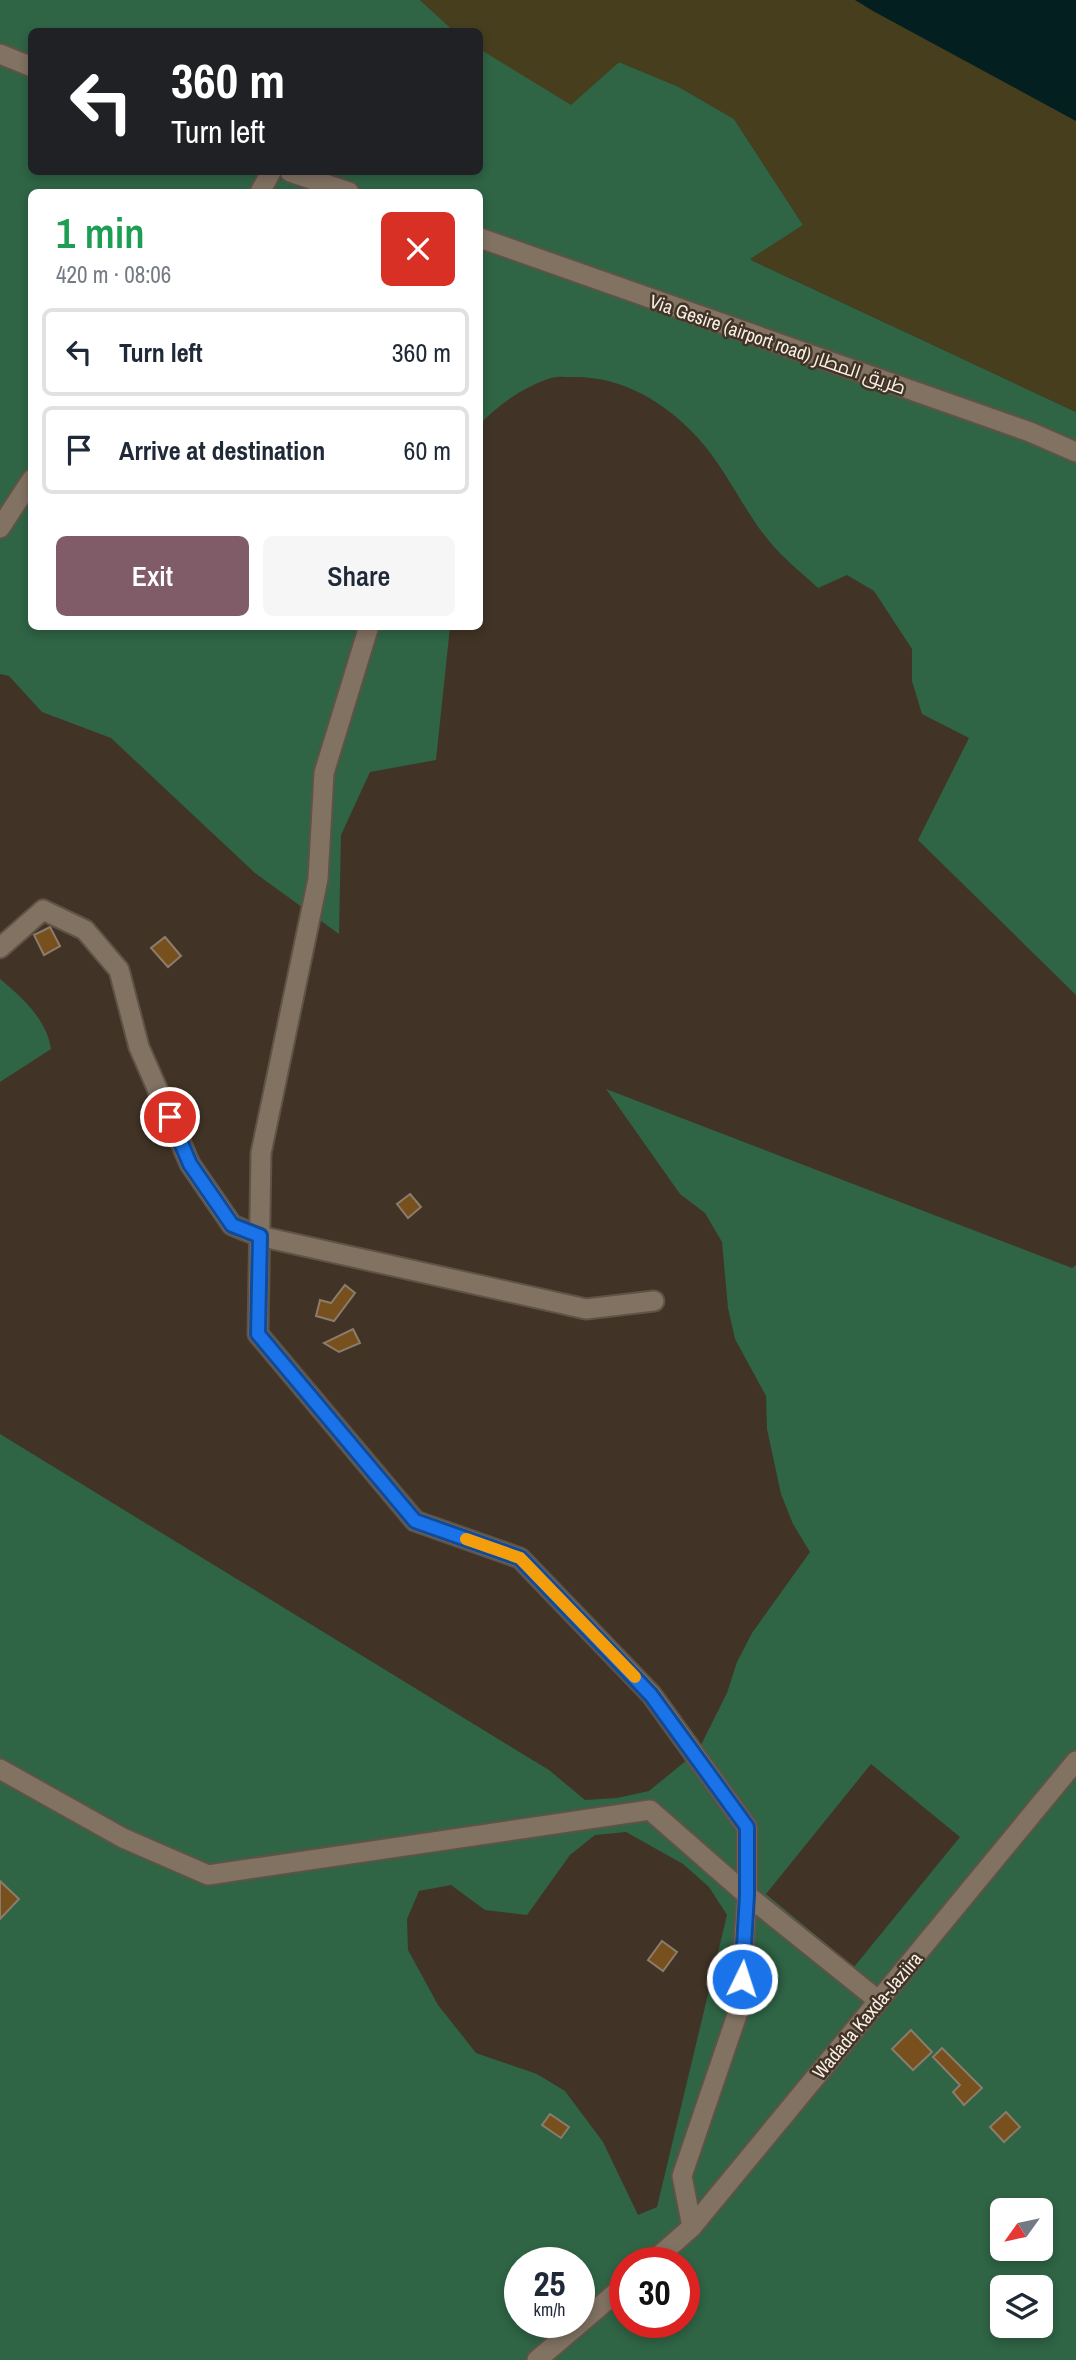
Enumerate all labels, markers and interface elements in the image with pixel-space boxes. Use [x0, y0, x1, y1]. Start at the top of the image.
text: 360 m [171, 47, 285, 113]
icon: left [56, 56, 147, 147]
text: Turn left [171, 110, 265, 153]
text: 1 min [56, 205, 145, 261]
button: close [381, 212, 455, 286]
text: 420 m · 08:06 [56, 259, 171, 290]
street label: Via Gesire (airport road) طريق المطار [646, 288, 910, 400]
icon: left [60, 333, 98, 371]
text: Turn left [119, 335, 203, 370]
text: 360 m [392, 335, 451, 370]
icon: arrive [60, 431, 98, 469]
text: Arrive at destination [119, 433, 325, 468]
text: 60 m [404, 433, 451, 468]
button: Exit [56, 536, 249, 616]
button: Share [263, 536, 455, 616]
pin [140, 1087, 200, 1147]
icon: arrive [151, 1098, 189, 1136]
position arrow [705, 1942, 779, 2016]
street label: Wadada Kaxda-Jaziira [806, 1946, 928, 2084]
north arrow [990, 2198, 1054, 2261]
map controls [990, 2198, 1053, 2338]
speed limit sign: 30 [609, 2247, 700, 2338]
text: 25 [534, 2260, 565, 2307]
button: layers [990, 2275, 1053, 2338]
text: km/h [534, 2297, 566, 2322]

